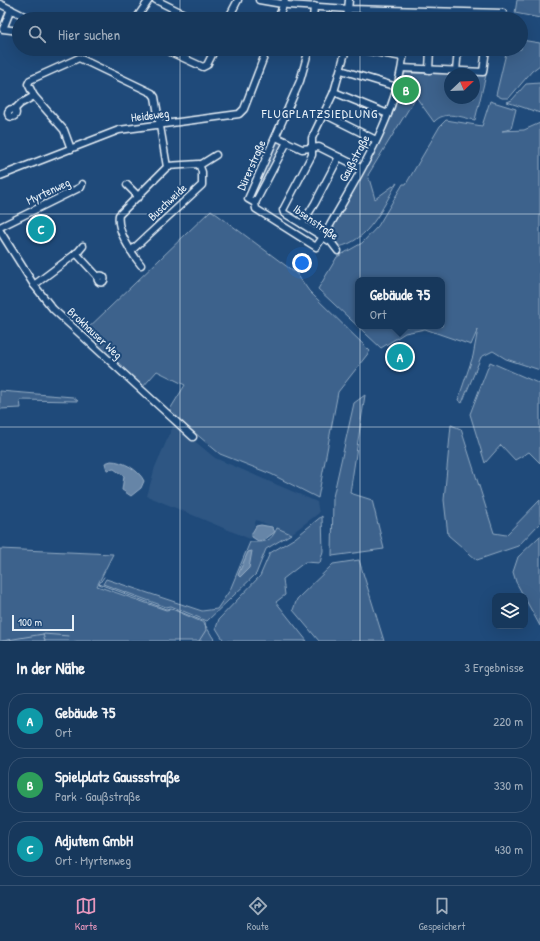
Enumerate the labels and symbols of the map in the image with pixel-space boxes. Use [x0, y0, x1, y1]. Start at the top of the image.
north arrow [444, 68, 480, 104]
pin: B [393, 75, 419, 105]
street label: Heideweg [130, 104, 170, 126]
district label: FLUGPLATZSIEDLUNG [261, 104, 378, 122]
street label: Gaußstraße [335, 131, 374, 184]
street label: Dürerstraße [232, 137, 270, 193]
street label: Myrtenweg [23, 173, 73, 209]
street label: Buschweide [144, 179, 190, 224]
street label: Ibsenstraße [290, 200, 342, 244]
pin: C [28, 214, 54, 244]
your location [292, 253, 312, 273]
street label: Brokhauser Weg [64, 303, 126, 363]
pin: A [387, 342, 413, 372]
scale bar [12, 613, 74, 632]

